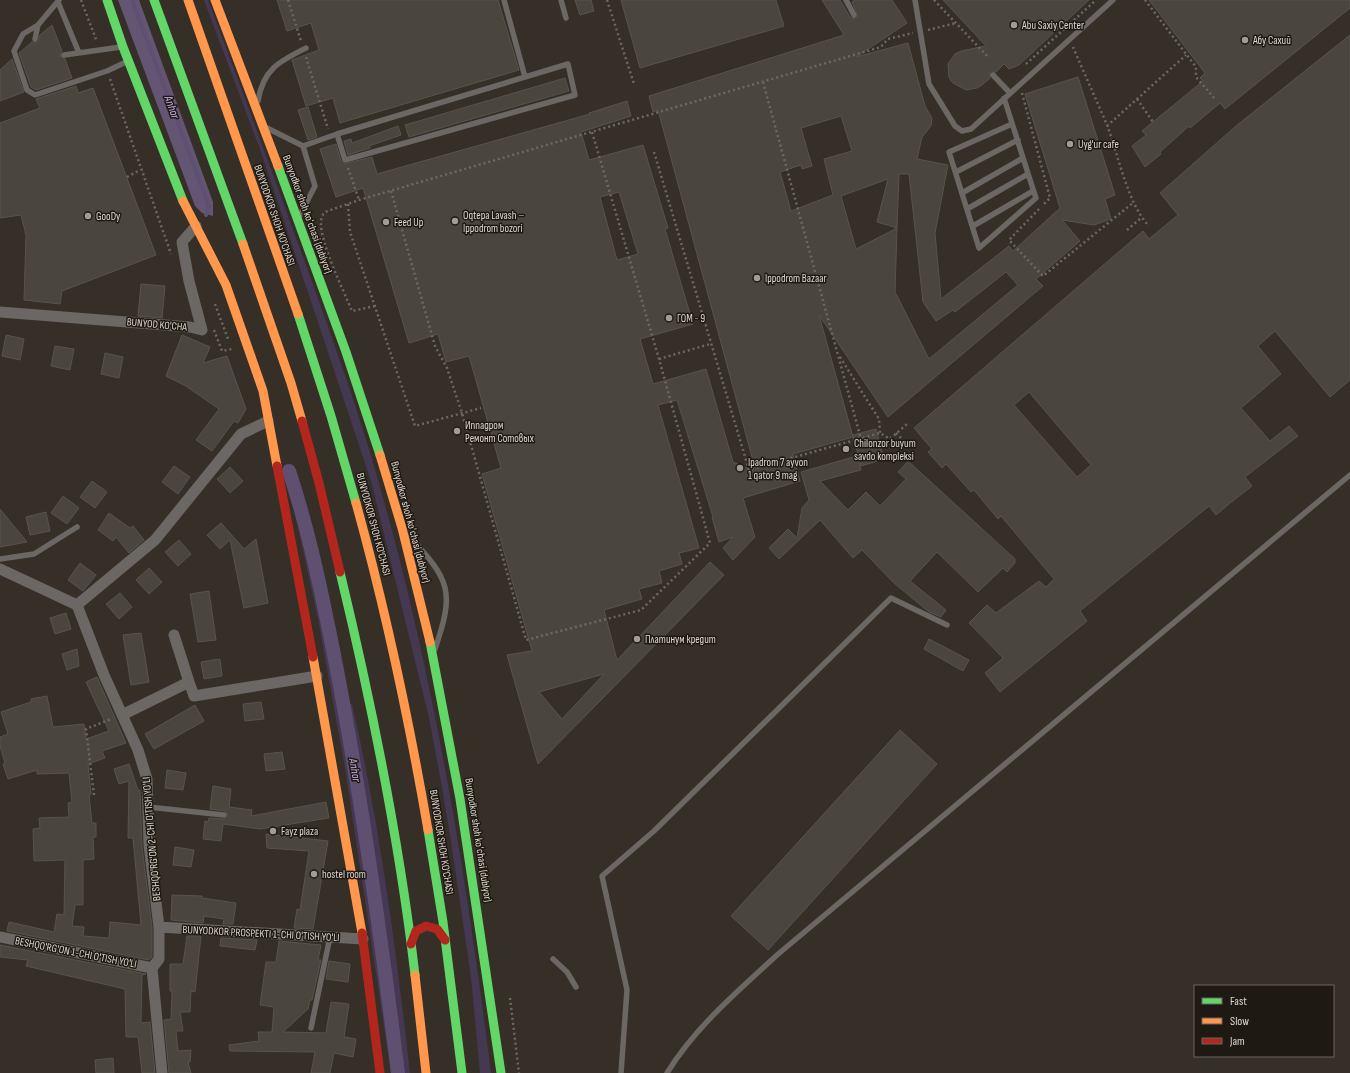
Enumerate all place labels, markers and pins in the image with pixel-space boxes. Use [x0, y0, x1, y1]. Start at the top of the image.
place label: Abu Saxiy Center [1021, 19, 1084, 32]
marker: Abu Saxiy Center [1009, 20, 1019, 30]
place label: Абу Сахий [1252, 34, 1291, 47]
marker: Абу Сахий [1240, 35, 1250, 45]
place label: Uyg'ur cafe [1078, 138, 1119, 151]
marker: Uyg'ur cafe [1065, 139, 1075, 149]
place label: Oqtepa Lavash – Ippodrom bozori [463, 209, 524, 235]
place label: GooDy [96, 210, 121, 223]
marker: GooDy [83, 211, 93, 221]
place label: Feed Up [394, 216, 423, 229]
marker: Oqtepa Lavash – Ippodrom bozori [450, 216, 460, 226]
marker: Feed Up [381, 217, 391, 227]
place label: Ippodrom Bazaar [765, 272, 827, 285]
marker: Ippodrom Bazaar [752, 273, 762, 283]
place label: ГОМ - 9 [677, 312, 705, 325]
marker: ГОМ - 9 [664, 313, 674, 323]
place label: Иппадром Ремонт Сотовых [465, 419, 534, 445]
marker: Иппадром Ремонт Сотовых [452, 426, 462, 436]
place label: Chilonzor buyum savdo kompleksi [854, 437, 916, 463]
marker: Chilonzor buyum savdo kompleksi [841, 444, 851, 454]
place label: Ipadrom 7 ayvon 1 qator 9 mag [748, 456, 808, 482]
marker: Ipadrom 7 ayvon 1 qator 9 mag [735, 463, 745, 473]
place label: Платинум кредит [645, 633, 716, 646]
marker: Платинум кредит [632, 634, 642, 644]
place label: Fayz plaza [281, 825, 318, 838]
marker: Fayz plaza [268, 826, 278, 836]
place label: hostel room [322, 868, 366, 881]
marker: hostel room [309, 869, 319, 879]

